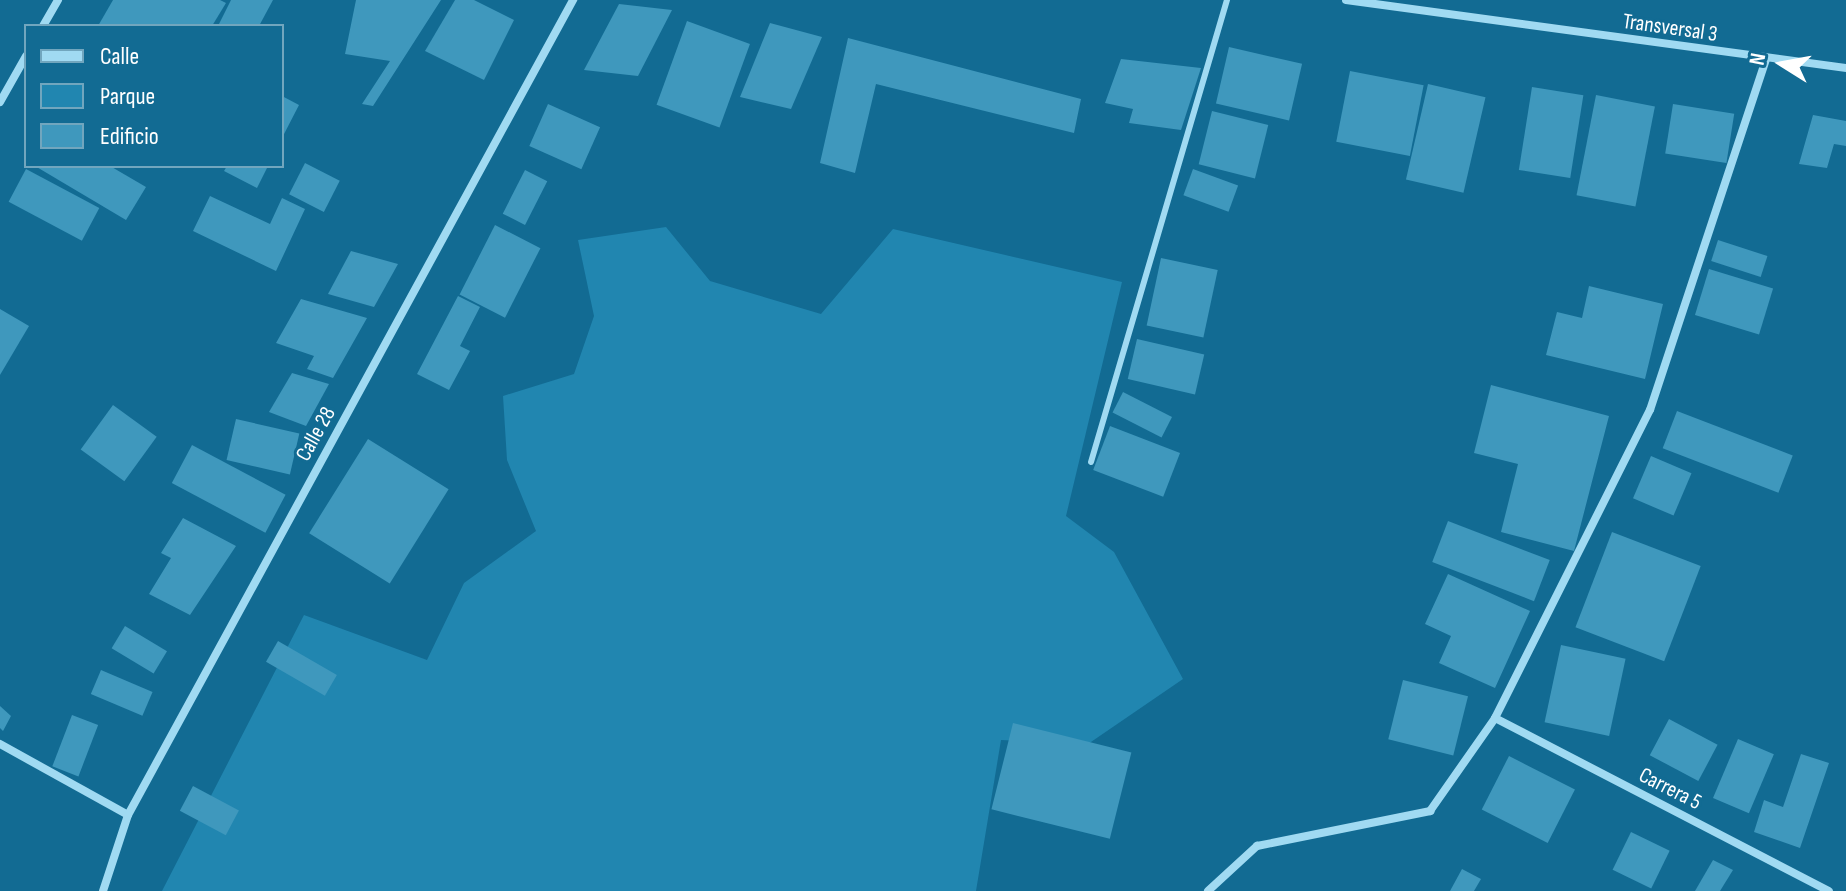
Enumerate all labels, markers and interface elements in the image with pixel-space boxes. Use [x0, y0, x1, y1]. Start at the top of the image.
street label: Transversal 3 [1621, 8, 1719, 48]
legend [24, 24, 284, 168]
north arrow [1742, 24, 1822, 104]
text: Calle [100, 42, 139, 71]
text: N [1744, 51, 1772, 68]
text: Parque [100, 82, 155, 111]
text: Edificio [100, 122, 159, 151]
street label: Calle 28 [290, 402, 342, 466]
street label: Carrera 5 [1634, 762, 1706, 816]

